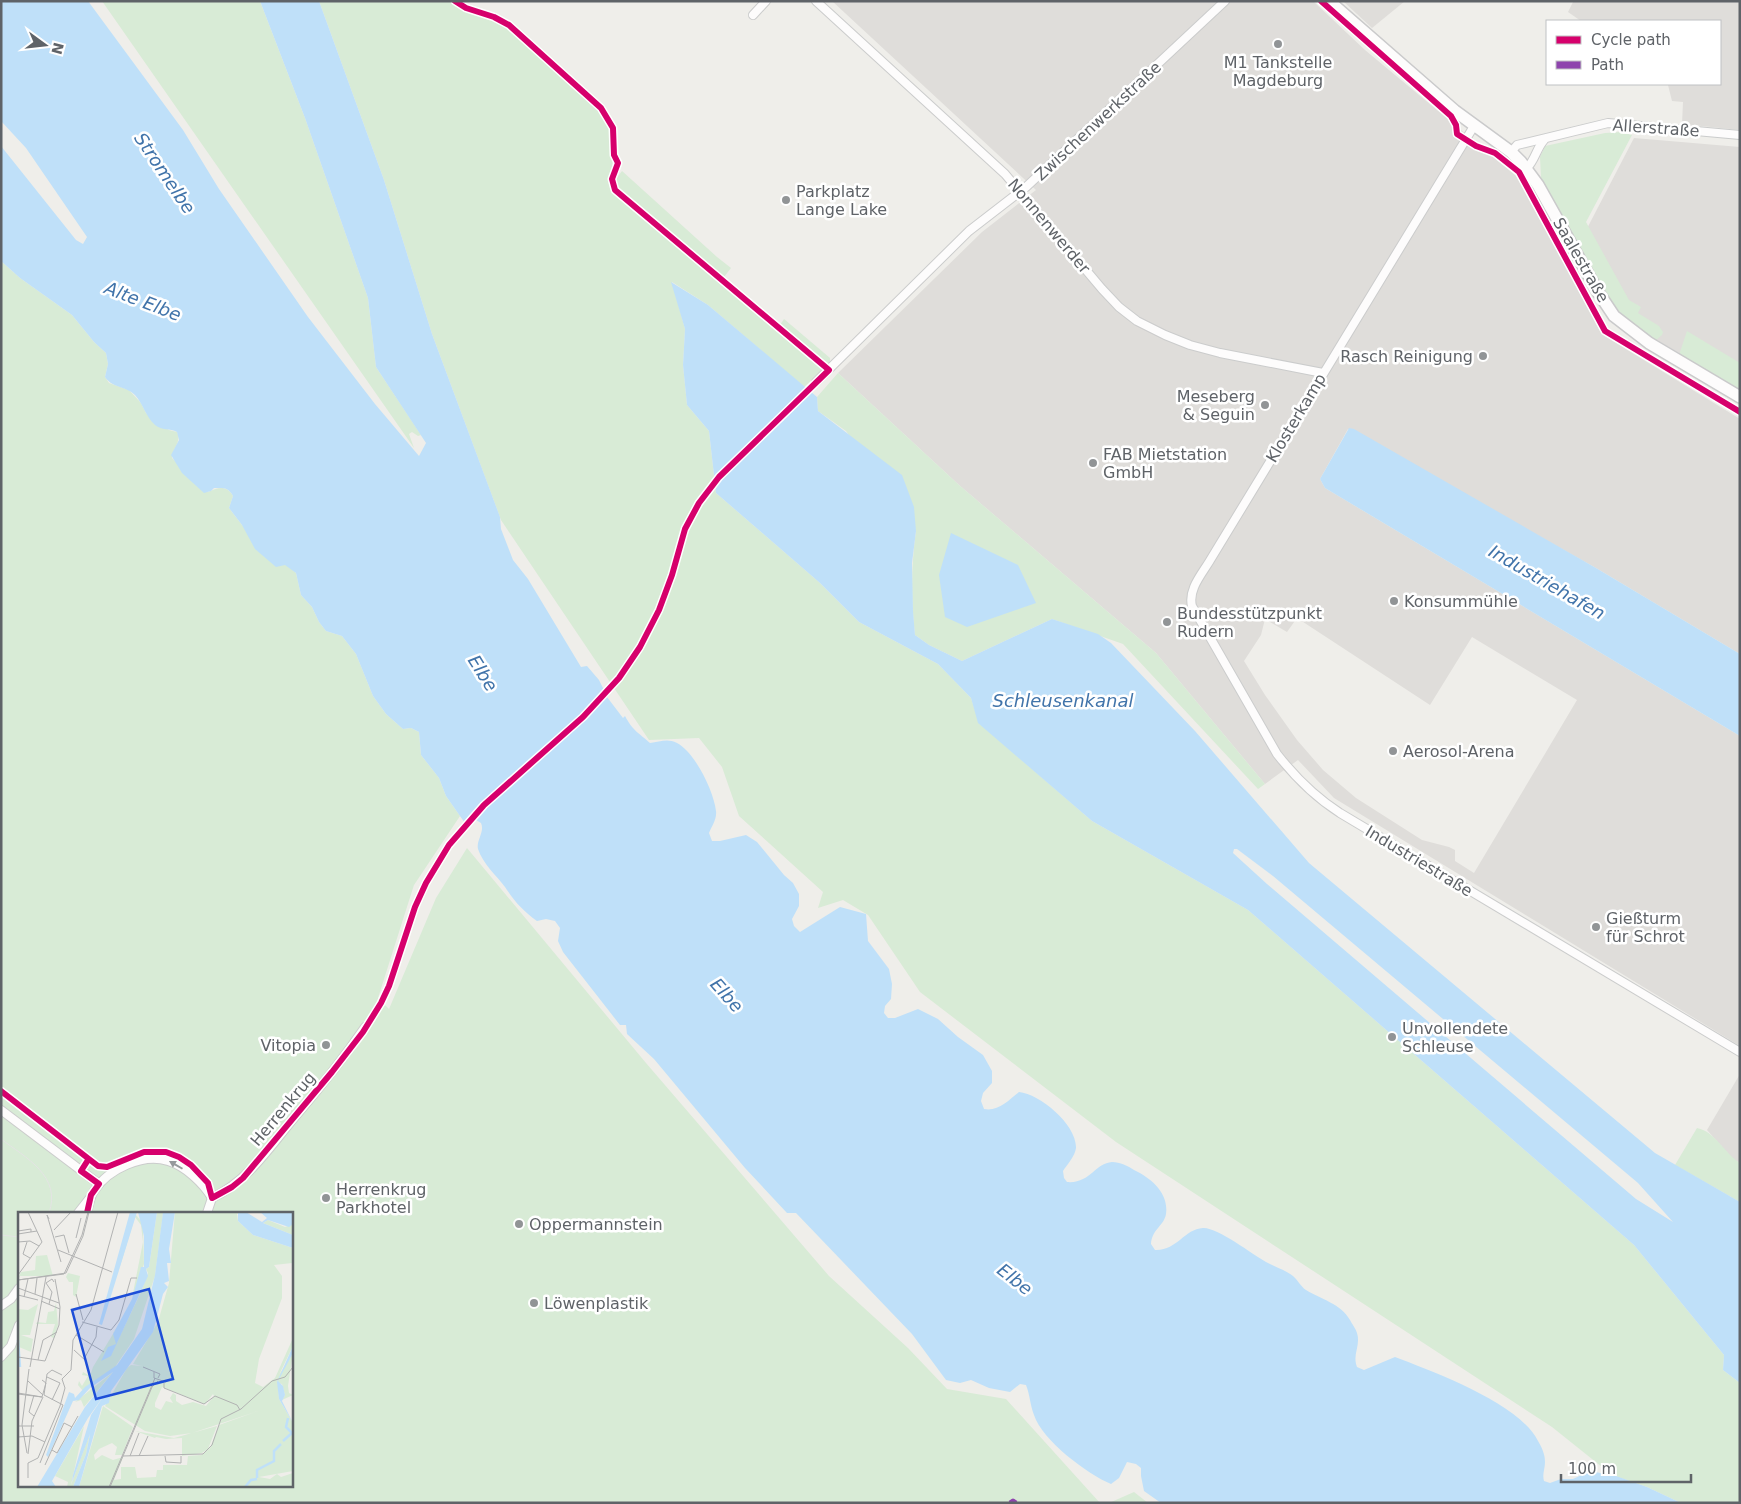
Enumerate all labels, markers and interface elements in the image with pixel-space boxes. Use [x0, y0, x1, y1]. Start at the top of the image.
north arrow [20, 20, 70, 70]
legend [1546, 20, 1721, 85]
text: Cycle path [1591, 31, 1671, 49]
marker: M1 Tankstelle Magdeburg [1272, 38, 1284, 50]
text: N [48, 41, 67, 56]
place label: M1 Tankstelle Magdeburg [1224, 53, 1332, 90]
text: Path [1591, 56, 1624, 74]
street label: Zwischenwerkstraße [1031, 58, 1165, 184]
street label: Allerstraße [1612, 115, 1700, 141]
water label: Stromelbe [130, 129, 200, 217]
street label: Nonnenwerder [1004, 175, 1094, 278]
place label: Parkplatz Lange Lake [796, 182, 887, 219]
marker: Parkplatz Lange Lake [780, 194, 792, 206]
street label: Saalestraße [1549, 214, 1613, 306]
water label: Alte Elbe [101, 276, 184, 325]
place label: Rasch Reinigung [1340, 347, 1473, 366]
marker: Rasch Reinigung [1477, 350, 1489, 362]
street label: Klosterkamp [1262, 370, 1330, 466]
place label: Meseberg & Seguin [1177, 387, 1255, 424]
marker: Meseberg & Seguin [1259, 399, 1271, 411]
place label: FAB Mietstation GmbH [1103, 445, 1227, 482]
marker: FAB Mietstation GmbH [1087, 457, 1099, 469]
water label: Industriehafen [1485, 540, 1609, 624]
place label: Konsummühle [1404, 592, 1518, 611]
marker: Konsummühle [1388, 595, 1400, 607]
place label: Bundesstützpunkt Rudern [1177, 604, 1322, 641]
marker: Bundesstützpunkt Rudern [1161, 616, 1173, 628]
water label: Elbe [464, 651, 502, 695]
water label: Schleusenkanal [993, 690, 1133, 711]
place label: Aerosol-Arena [1403, 742, 1514, 761]
marker: Aerosol-Arena [1387, 745, 1399, 757]
street label: Industriestraße [1362, 822, 1476, 900]
place label: Gießturm für Schrot [1606, 909, 1685, 946]
marker: Gießturm für Schrot [1590, 921, 1602, 933]
water label: Elbe [706, 974, 748, 1016]
place label: Unvollendete Schleuse [1402, 1019, 1508, 1056]
marker: Unvollendete Schleuse [1386, 1031, 1398, 1043]
place label: Vitopia [260, 1036, 316, 1055]
marker: Vitopia [320, 1039, 332, 1051]
street label: Herrenkrug [247, 1068, 319, 1150]
one-way arrow [169, 1161, 184, 1169]
place label: Herrenkrug Parkhotel [336, 1180, 427, 1217]
marker: Herrenkrug Parkhotel [320, 1192, 332, 1204]
inset map [18, 1212, 292, 1486]
place label: Oppermannstein [529, 1215, 663, 1234]
marker: Oppermannstein [513, 1218, 525, 1230]
water label: Elbe [993, 1259, 1037, 1299]
place label: Löwenplastik [544, 1294, 649, 1313]
marker: Löwenplastik [528, 1297, 540, 1309]
scale bar [1561, 1452, 1691, 1484]
text: 100 m [1568, 1460, 1616, 1478]

